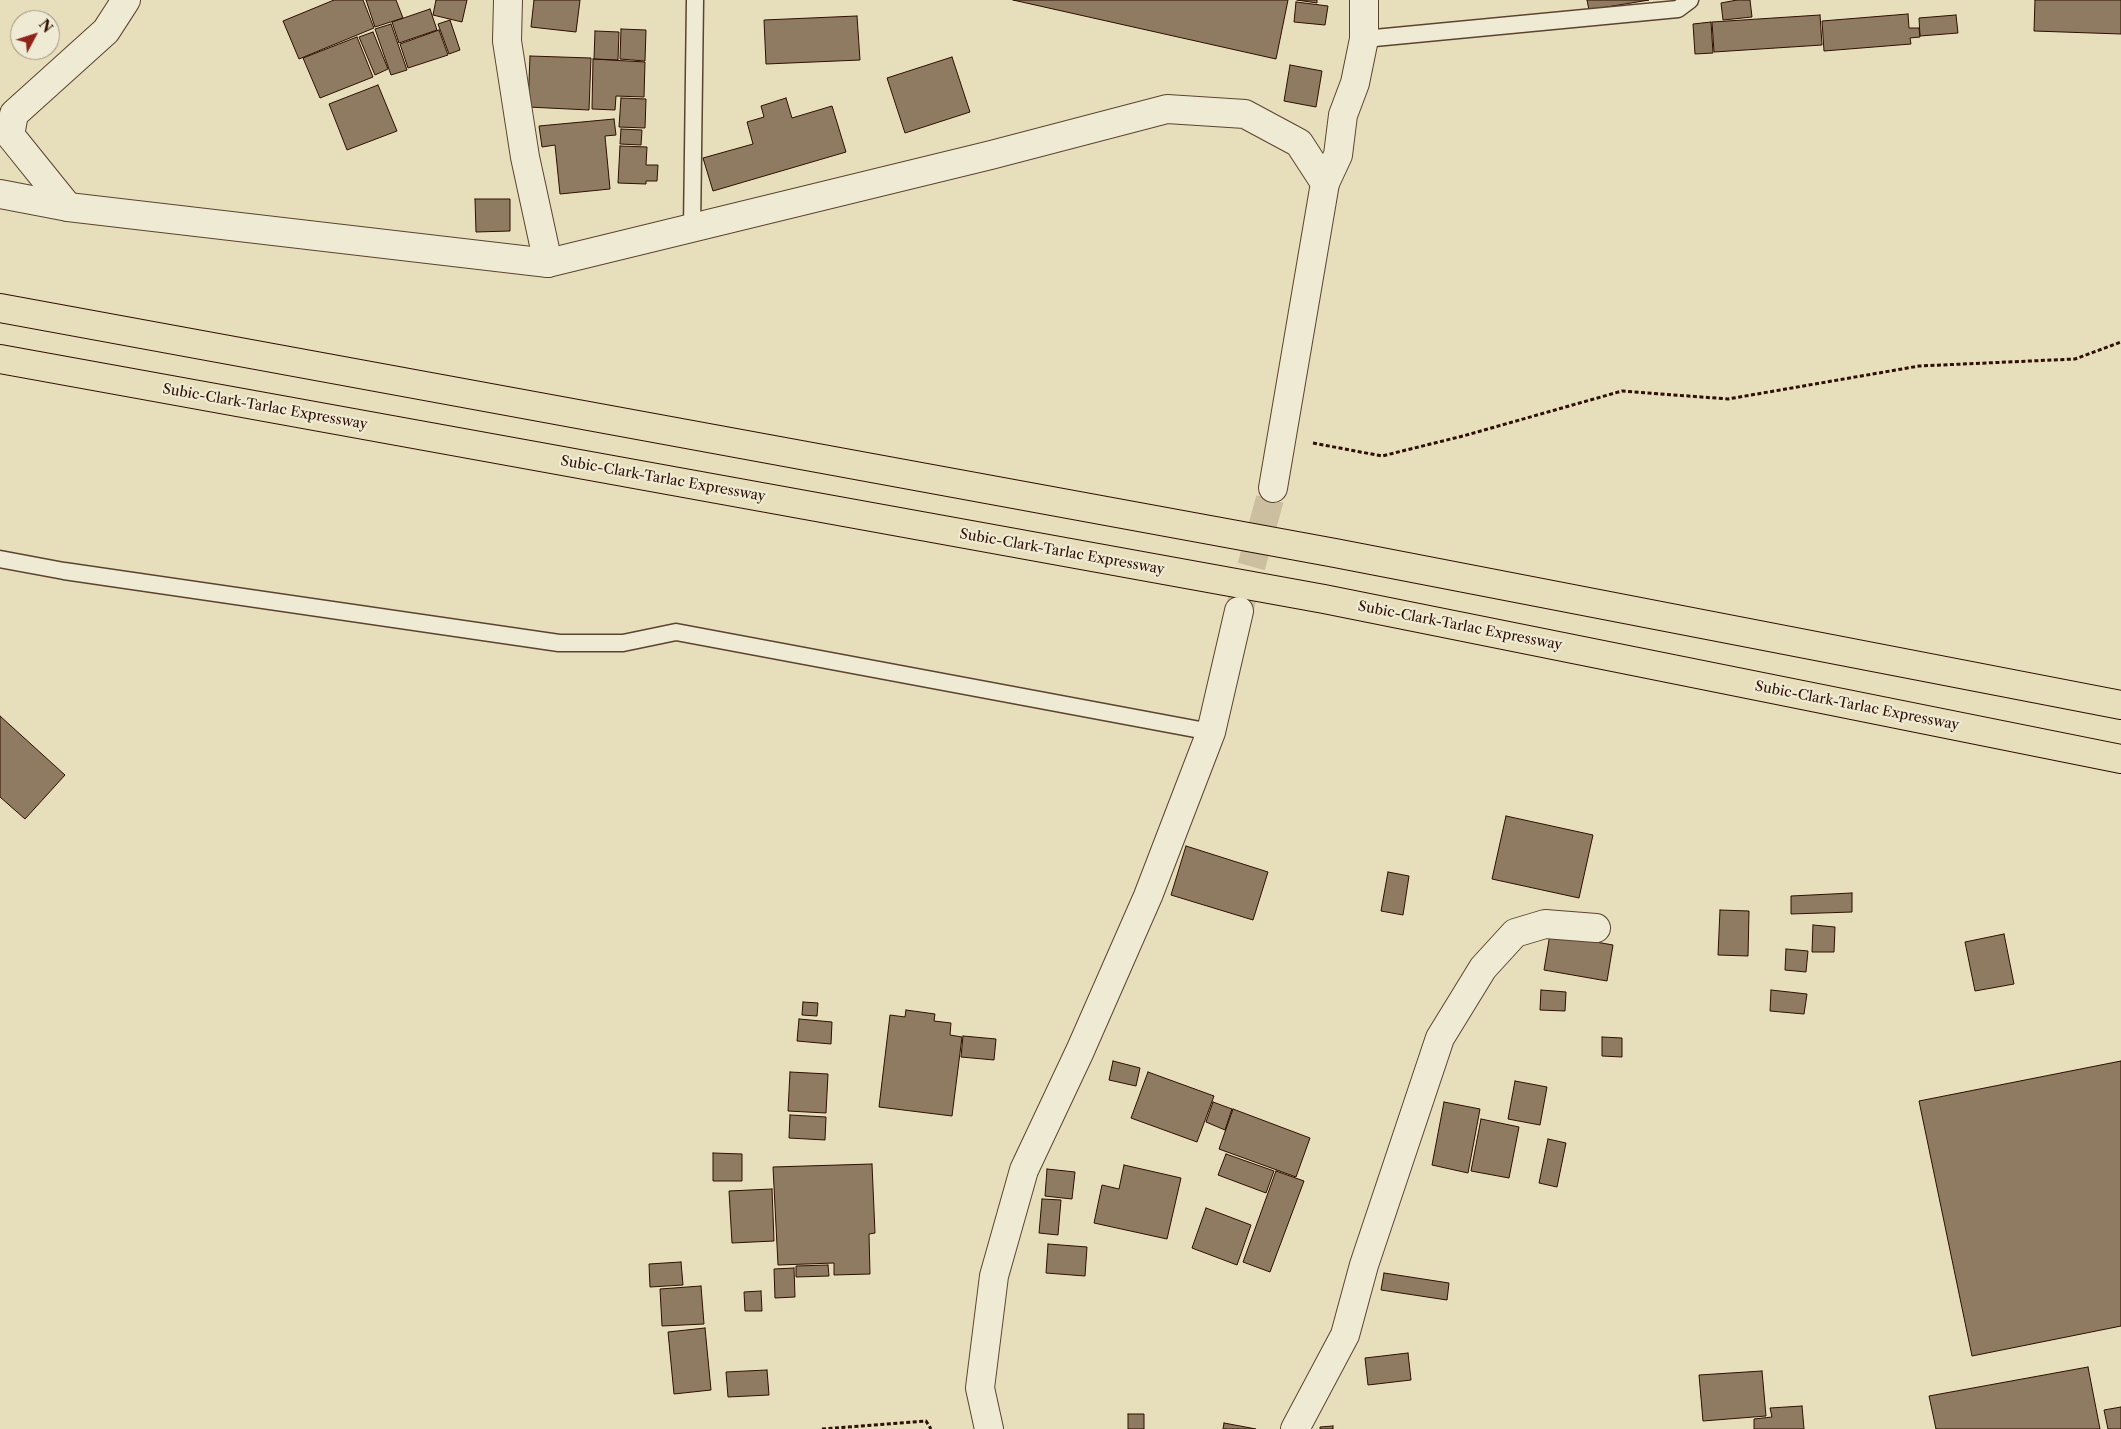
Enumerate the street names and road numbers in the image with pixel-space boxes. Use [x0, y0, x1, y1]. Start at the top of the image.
street label: Subic-Clark-Tarlac Expressway [161, 381, 369, 433]
street label: Subic-Clark-Tarlac Expressway [559, 453, 767, 505]
street label: Subic-Clark-Tarlac Expressway [958, 526, 1166, 578]
street label: Subic-Clark-Tarlac Expressway [1356, 598, 1564, 654]
street label: Subic-Clark-Tarlac Expressway [1753, 678, 1961, 734]

